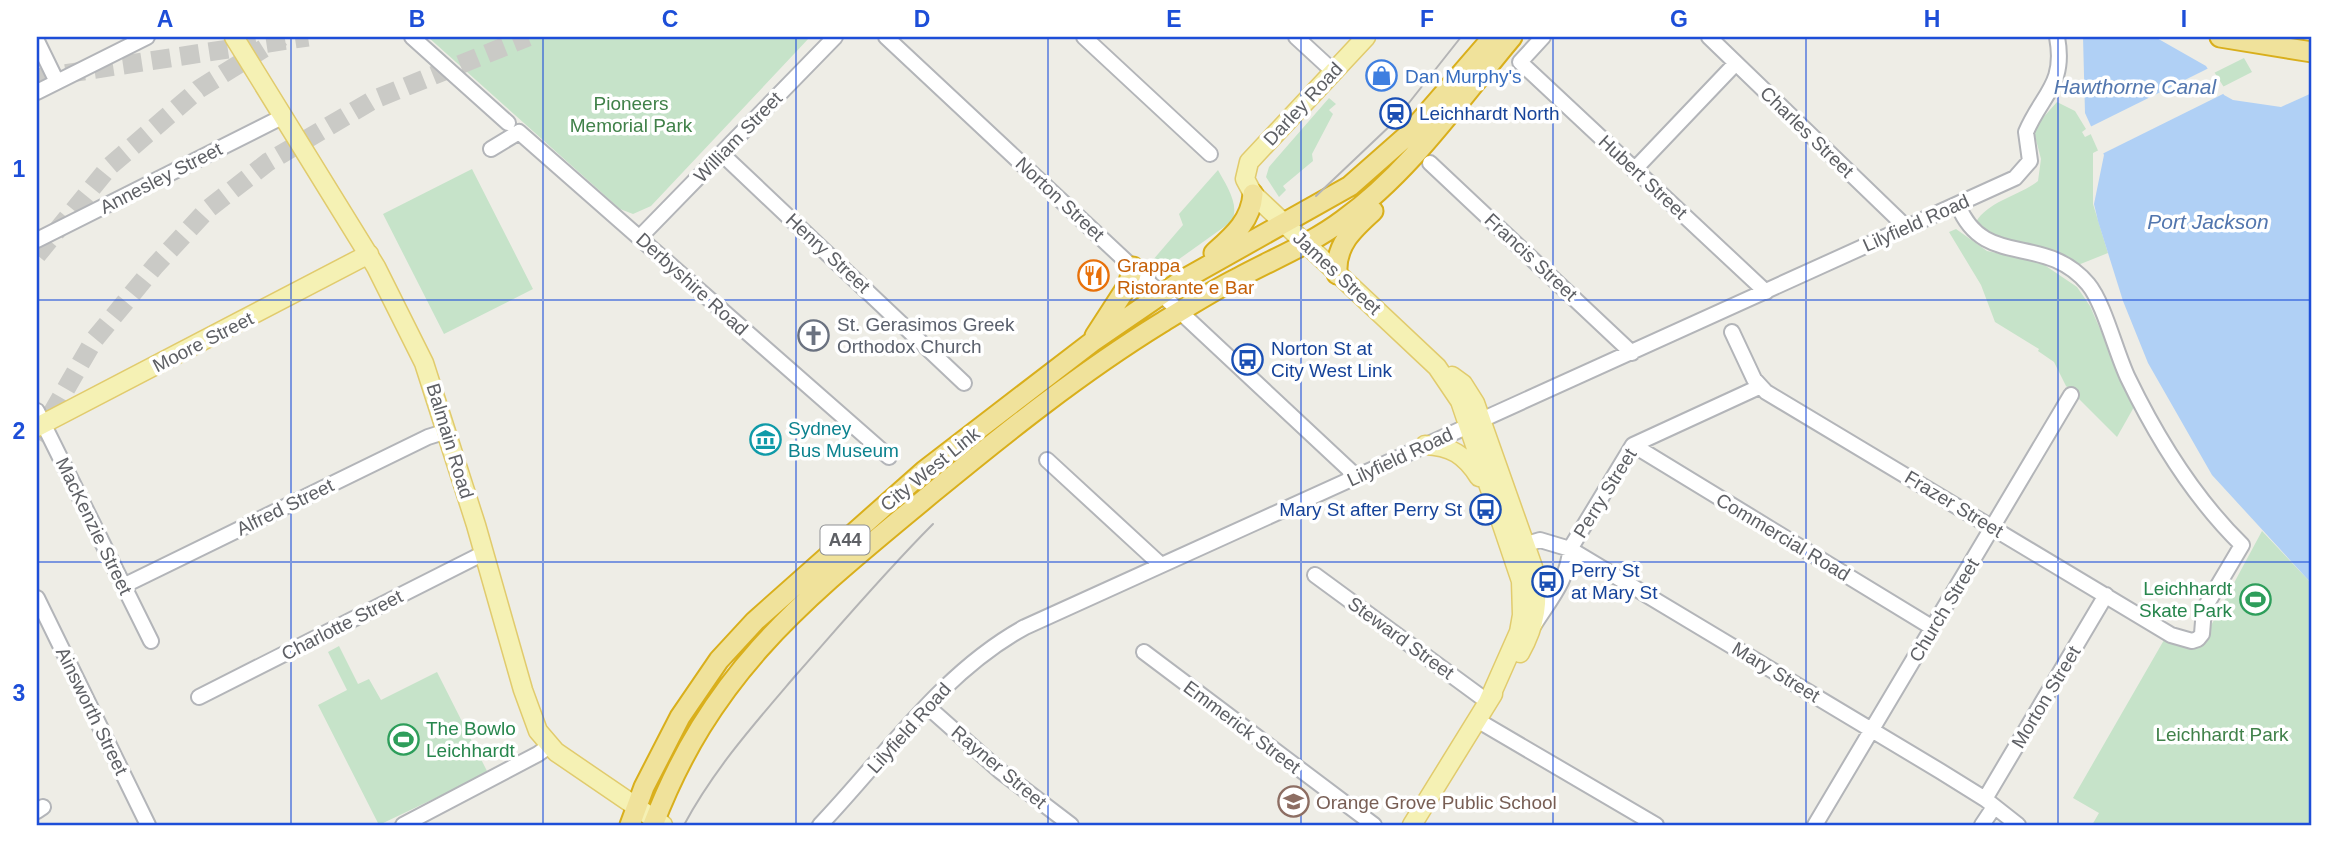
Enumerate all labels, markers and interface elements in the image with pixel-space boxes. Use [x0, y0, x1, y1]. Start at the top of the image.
text: A [157, 6, 173, 32]
text: B [409, 6, 425, 32]
text: C [662, 6, 678, 32]
text: D [914, 6, 930, 32]
text: E [1166, 6, 1182, 32]
text: F [1420, 6, 1434, 32]
text: G [1670, 6, 1688, 32]
text: H [1924, 6, 1940, 32]
text: I [2181, 6, 2187, 32]
street label: Darley Road [1259, 58, 1347, 150]
shop icon: Dan Murphy's [1365, 59, 1399, 93]
place label: Dan Murphy's [1405, 66, 1522, 87]
water label: Hawthorne Canal [2054, 75, 2217, 98]
street label: Charles Street [1756, 82, 1858, 182]
street label: William Street [690, 87, 787, 186]
park label: Pioneers Memorial Park [570, 93, 693, 136]
station icon: Leichhardt North [1379, 96, 1413, 130]
place label: Leichhardt North [1419, 103, 1559, 124]
street label: Hubert Street [1595, 131, 1692, 224]
street label: Annesley Street [96, 138, 226, 218]
street label: Norton Street [1012, 153, 1109, 246]
text: 1 [13, 156, 26, 182]
street label: Lilyfield Road [1860, 190, 1972, 256]
street label: Henry Street [782, 209, 875, 298]
street label: Francis Street [1481, 209, 1582, 305]
water label: Port Jackson [2147, 210, 2269, 233]
street label: James Street [1289, 227, 1386, 319]
street label: Derbyshire Road [632, 228, 752, 340]
place label: Grappa Ristorante e Bar [1117, 255, 1255, 298]
restaurant icon: Grappa Ristorante e Bar [1077, 259, 1111, 293]
street label: Moore Street [149, 307, 257, 376]
place label: St. Gerasimos Greek Orthodox Church [837, 314, 1015, 357]
church icon: St. Gerasimos Greek Orthodox Church [797, 318, 831, 352]
place label: Norton St at City West Link [1271, 338, 1393, 381]
bus stop icon: Norton St at City West Link [1231, 342, 1265, 376]
street label: Balmain Road [423, 381, 477, 501]
text: 2 [13, 418, 25, 444]
place label: Sydney Bus Museum [788, 418, 899, 461]
museum icon: Sydney Bus Museum [748, 422, 782, 456]
street label: City West Link [876, 422, 984, 515]
street label: Lilyfield Road [1344, 423, 1456, 491]
street label: Perry Street [1569, 444, 1641, 542]
street label: MacKenzie Street [52, 454, 137, 599]
street label: Frazer Street [1901, 466, 2008, 542]
street label: Alfred Street [233, 474, 338, 540]
street label: Commercial Road [1712, 489, 1854, 585]
bus stop icon: Mary St after Perry St [1468, 492, 1502, 526]
place label: Mary St after Perry St [1279, 499, 1463, 520]
road number: A44 [820, 526, 870, 554]
street label: Church Street [1905, 554, 1984, 666]
place label: Perry St at Mary St [1571, 560, 1658, 603]
bus stop icon: Perry St at Mary St [1531, 564, 1565, 598]
place label: Leichhardt Skate Park [2139, 578, 2233, 621]
sports icon: Leichhardt Skate Park [2238, 582, 2272, 616]
street label: Charlotte Street [278, 585, 407, 665]
street label: Steward Street [1344, 593, 1459, 684]
street label: Mary Street [1729, 638, 1824, 707]
street label: Morton Street [2007, 642, 2085, 752]
street label: Ainsworth Street [52, 644, 132, 779]
street label: Emmerick Street [1180, 676, 1305, 778]
street label: Lilyfield Road [863, 679, 955, 777]
text: 3 [13, 680, 25, 706]
place label: The Bowlo Leichhardt [426, 718, 516, 761]
street label: Rayner Street [947, 721, 1051, 813]
sports icon: The Bowlo Leichhardt [386, 722, 420, 756]
park label: Leichhardt Park [2155, 724, 2289, 745]
school or university icon: Orange Grove Public School [1276, 785, 1310, 819]
place label: Orange Grove Public School [1316, 792, 1557, 813]

